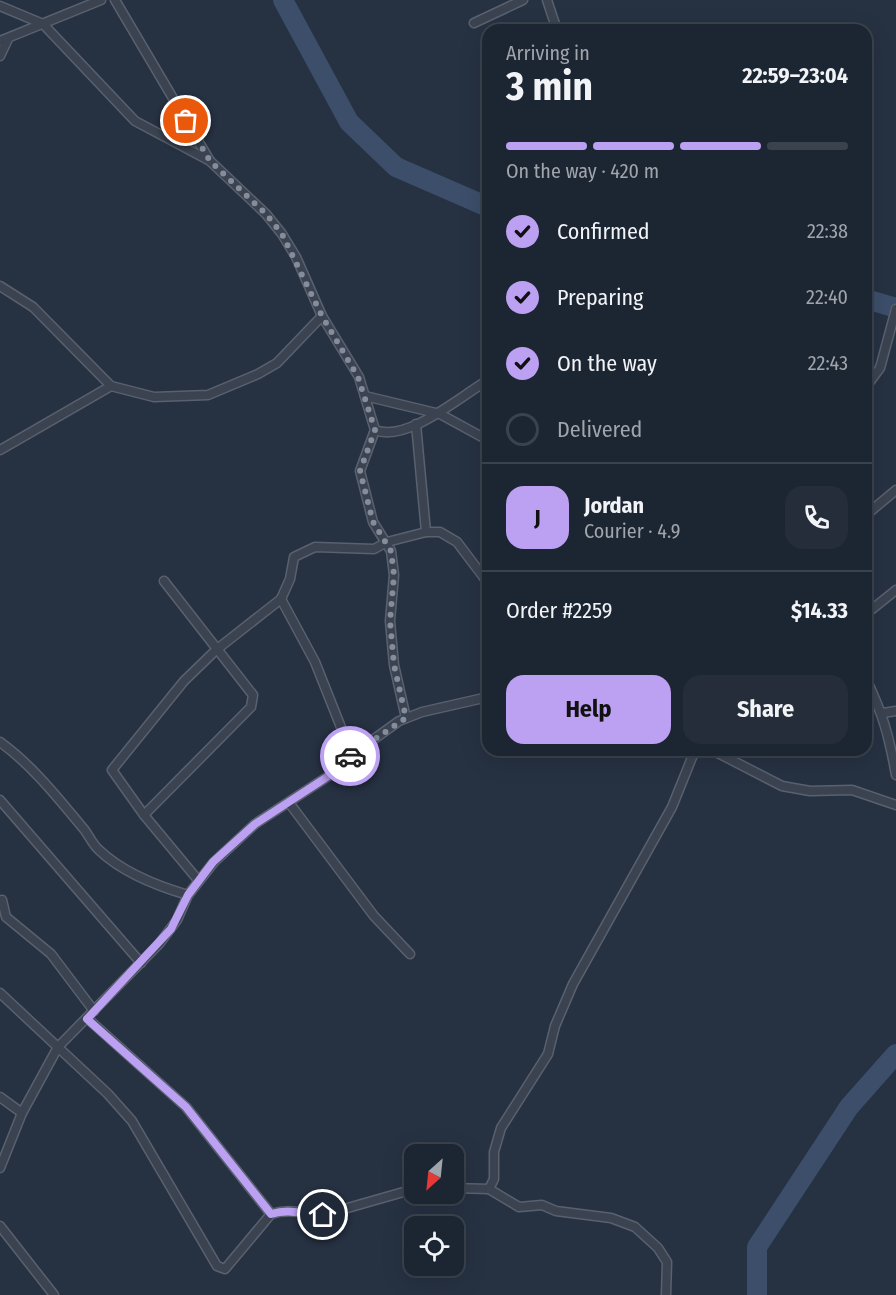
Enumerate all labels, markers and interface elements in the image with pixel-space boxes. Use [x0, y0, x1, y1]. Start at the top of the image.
text: Arriving in [506, 41, 590, 65]
text: 22:59–23:04 [742, 62, 848, 89]
text: 3 min [506, 64, 593, 110]
pin [160, 95, 211, 146]
icon: bag [169, 104, 202, 137]
text: On the way · 420 m [506, 159, 659, 183]
icon: check [506, 215, 539, 248]
text: Confirmed [557, 218, 650, 245]
text: 22:38 [807, 219, 848, 243]
icon: check [506, 281, 539, 314]
text: Preparing [557, 284, 643, 311]
text: 22:40 [806, 285, 848, 309]
icon: check [506, 347, 539, 380]
text: On the way [557, 350, 657, 377]
text: 22:43 [808, 351, 848, 375]
text: Delivered [557, 416, 642, 443]
button: phone [785, 486, 848, 549]
text: Jordan [584, 492, 644, 519]
text: J [534, 504, 541, 531]
text: Courier · 4.9 [584, 519, 680, 543]
text: Order #2259 [506, 597, 612, 624]
text: $14.33 [791, 597, 848, 624]
button: Help [506, 675, 671, 744]
button: Share [683, 675, 848, 744]
courier [320, 726, 380, 786]
icon: car [334, 740, 367, 773]
north arrow [404, 1144, 464, 1204]
map controls [404, 1144, 464, 1276]
pin [297, 1189, 348, 1240]
icon: home [306, 1198, 339, 1231]
button: locate [404, 1216, 464, 1276]

